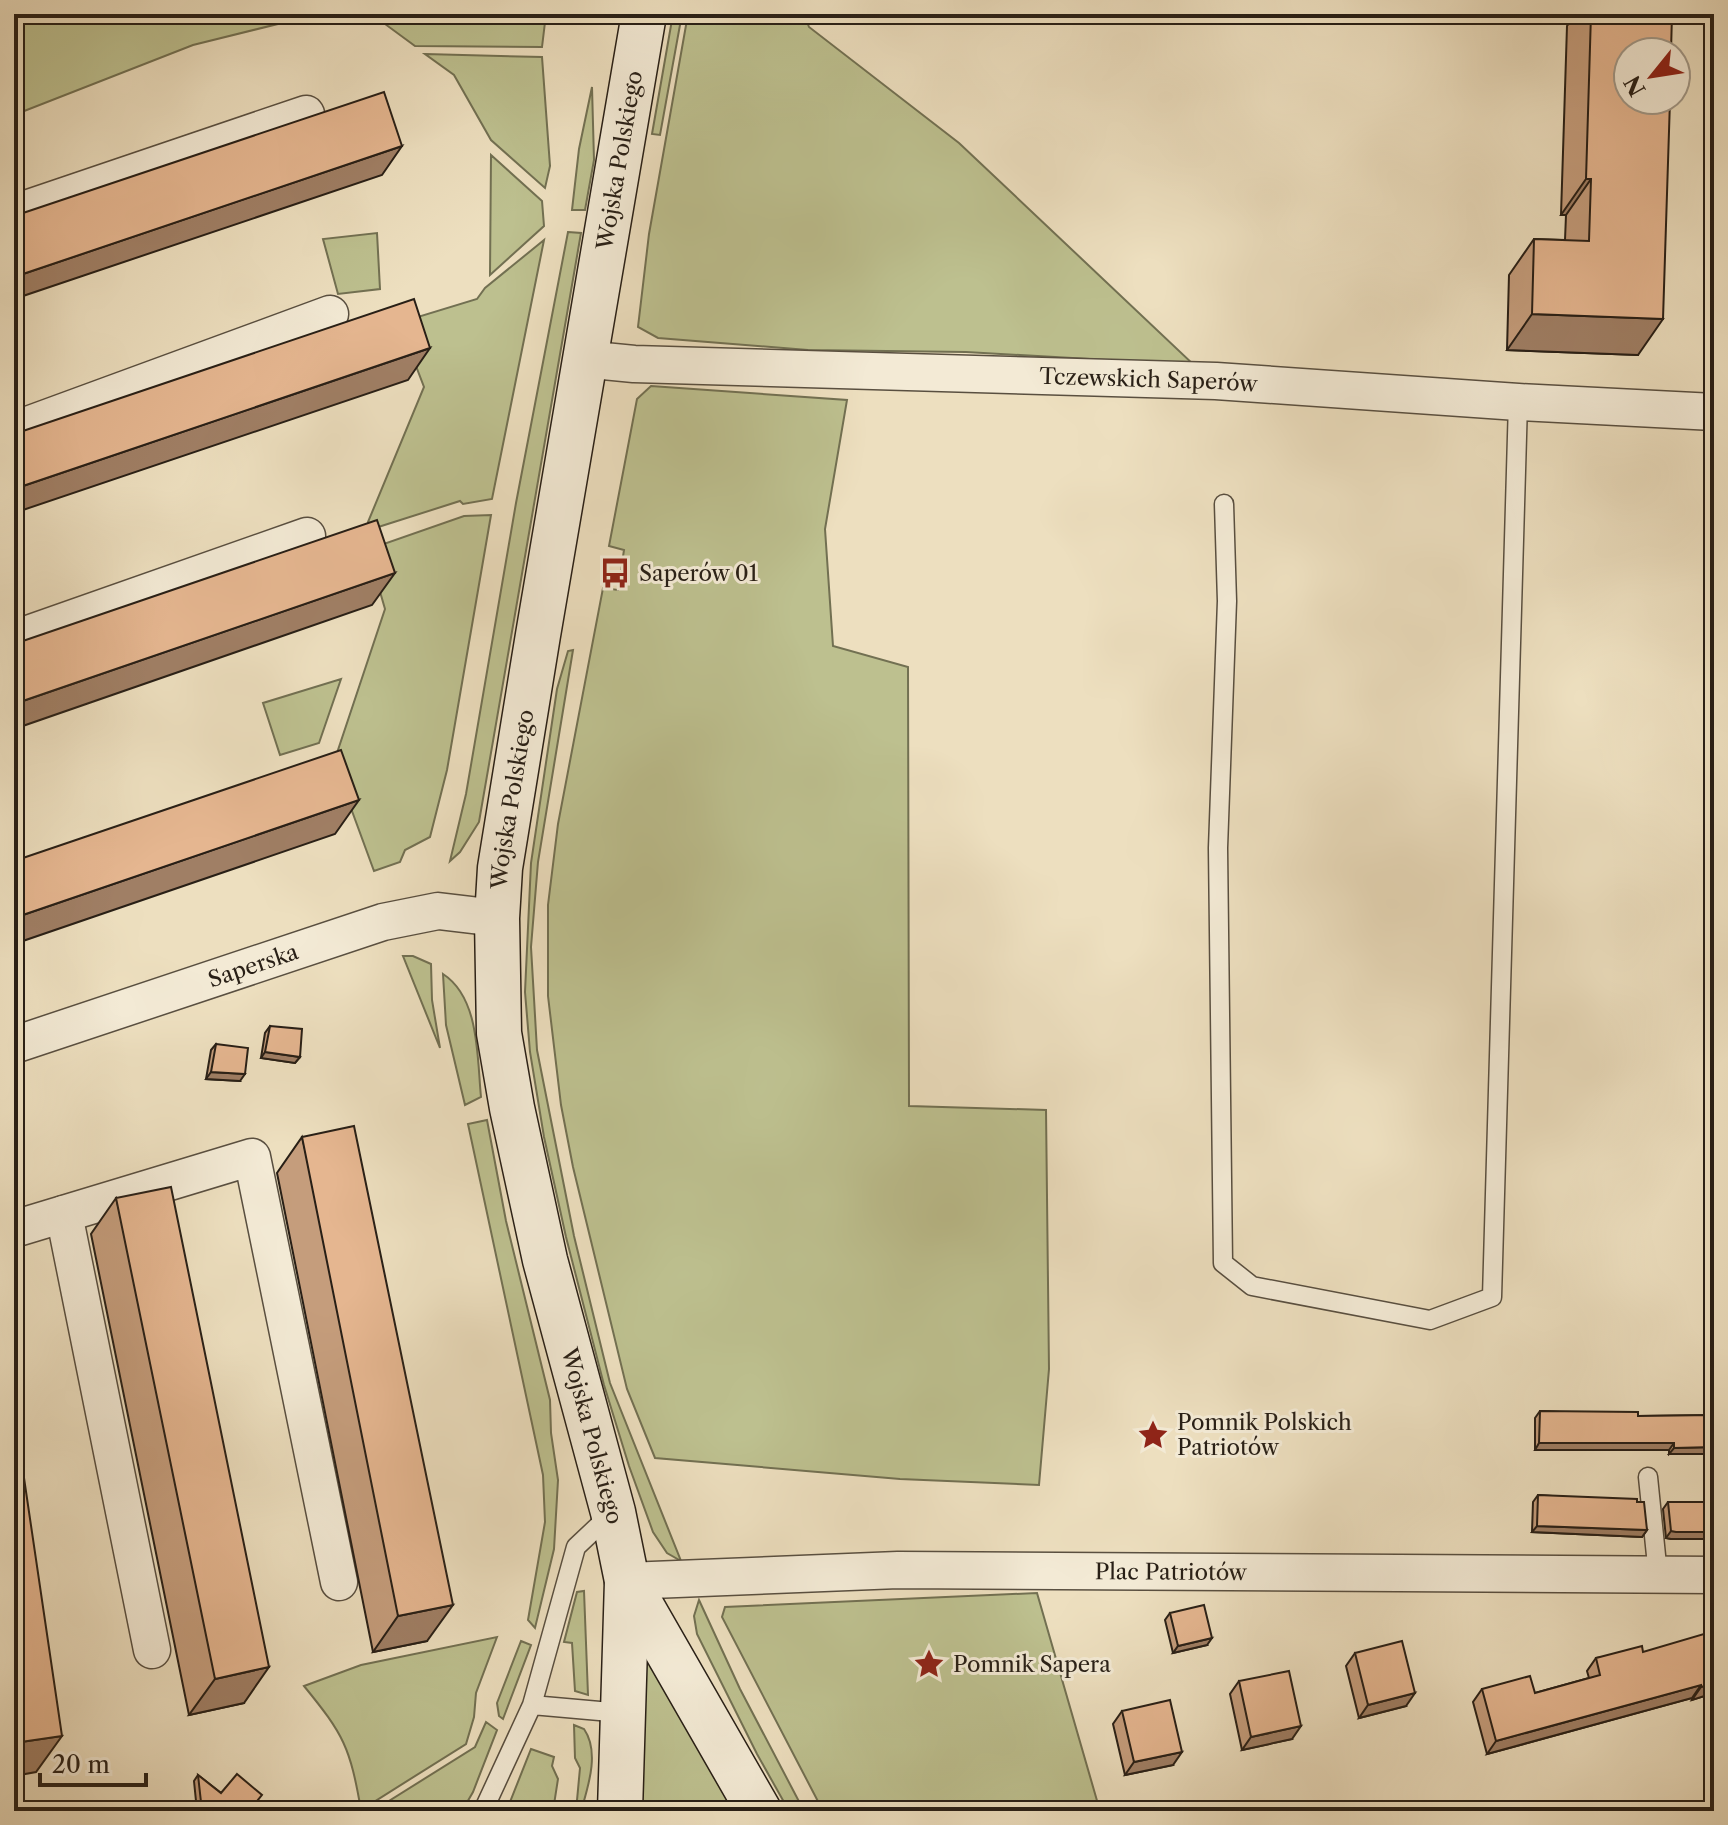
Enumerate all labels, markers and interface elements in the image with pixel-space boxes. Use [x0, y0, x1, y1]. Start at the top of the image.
north arrow [1612, 36, 1692, 116]
street label: Wojska Polskiego [590, 69, 648, 253]
text: N [1619, 71, 1652, 101]
street label: Tczewskich Saperów [1039, 362, 1259, 397]
bus stop icon: Saperów 01 [598, 556, 632, 590]
place label: Saperów 01 [639, 560, 758, 587]
street label: Wojska Polskiego [485, 707, 539, 891]
street label: Saperska [205, 938, 302, 993]
street label: Wojska Polskiego [555, 1344, 629, 1527]
place label: Pomnik Polskich Patriotów [1177, 1409, 1352, 1461]
place icon: Pomnik Polskich Patriotów [1136, 1418, 1170, 1452]
street label: Plac Patriotów [1095, 1558, 1248, 1586]
place icon: Pomnik Sapera [912, 1647, 946, 1681]
place label: Pomnik Sapera [953, 1651, 1111, 1678]
scale bar [40, 1737, 146, 1787]
text: 20 m [52, 1750, 110, 1779]

